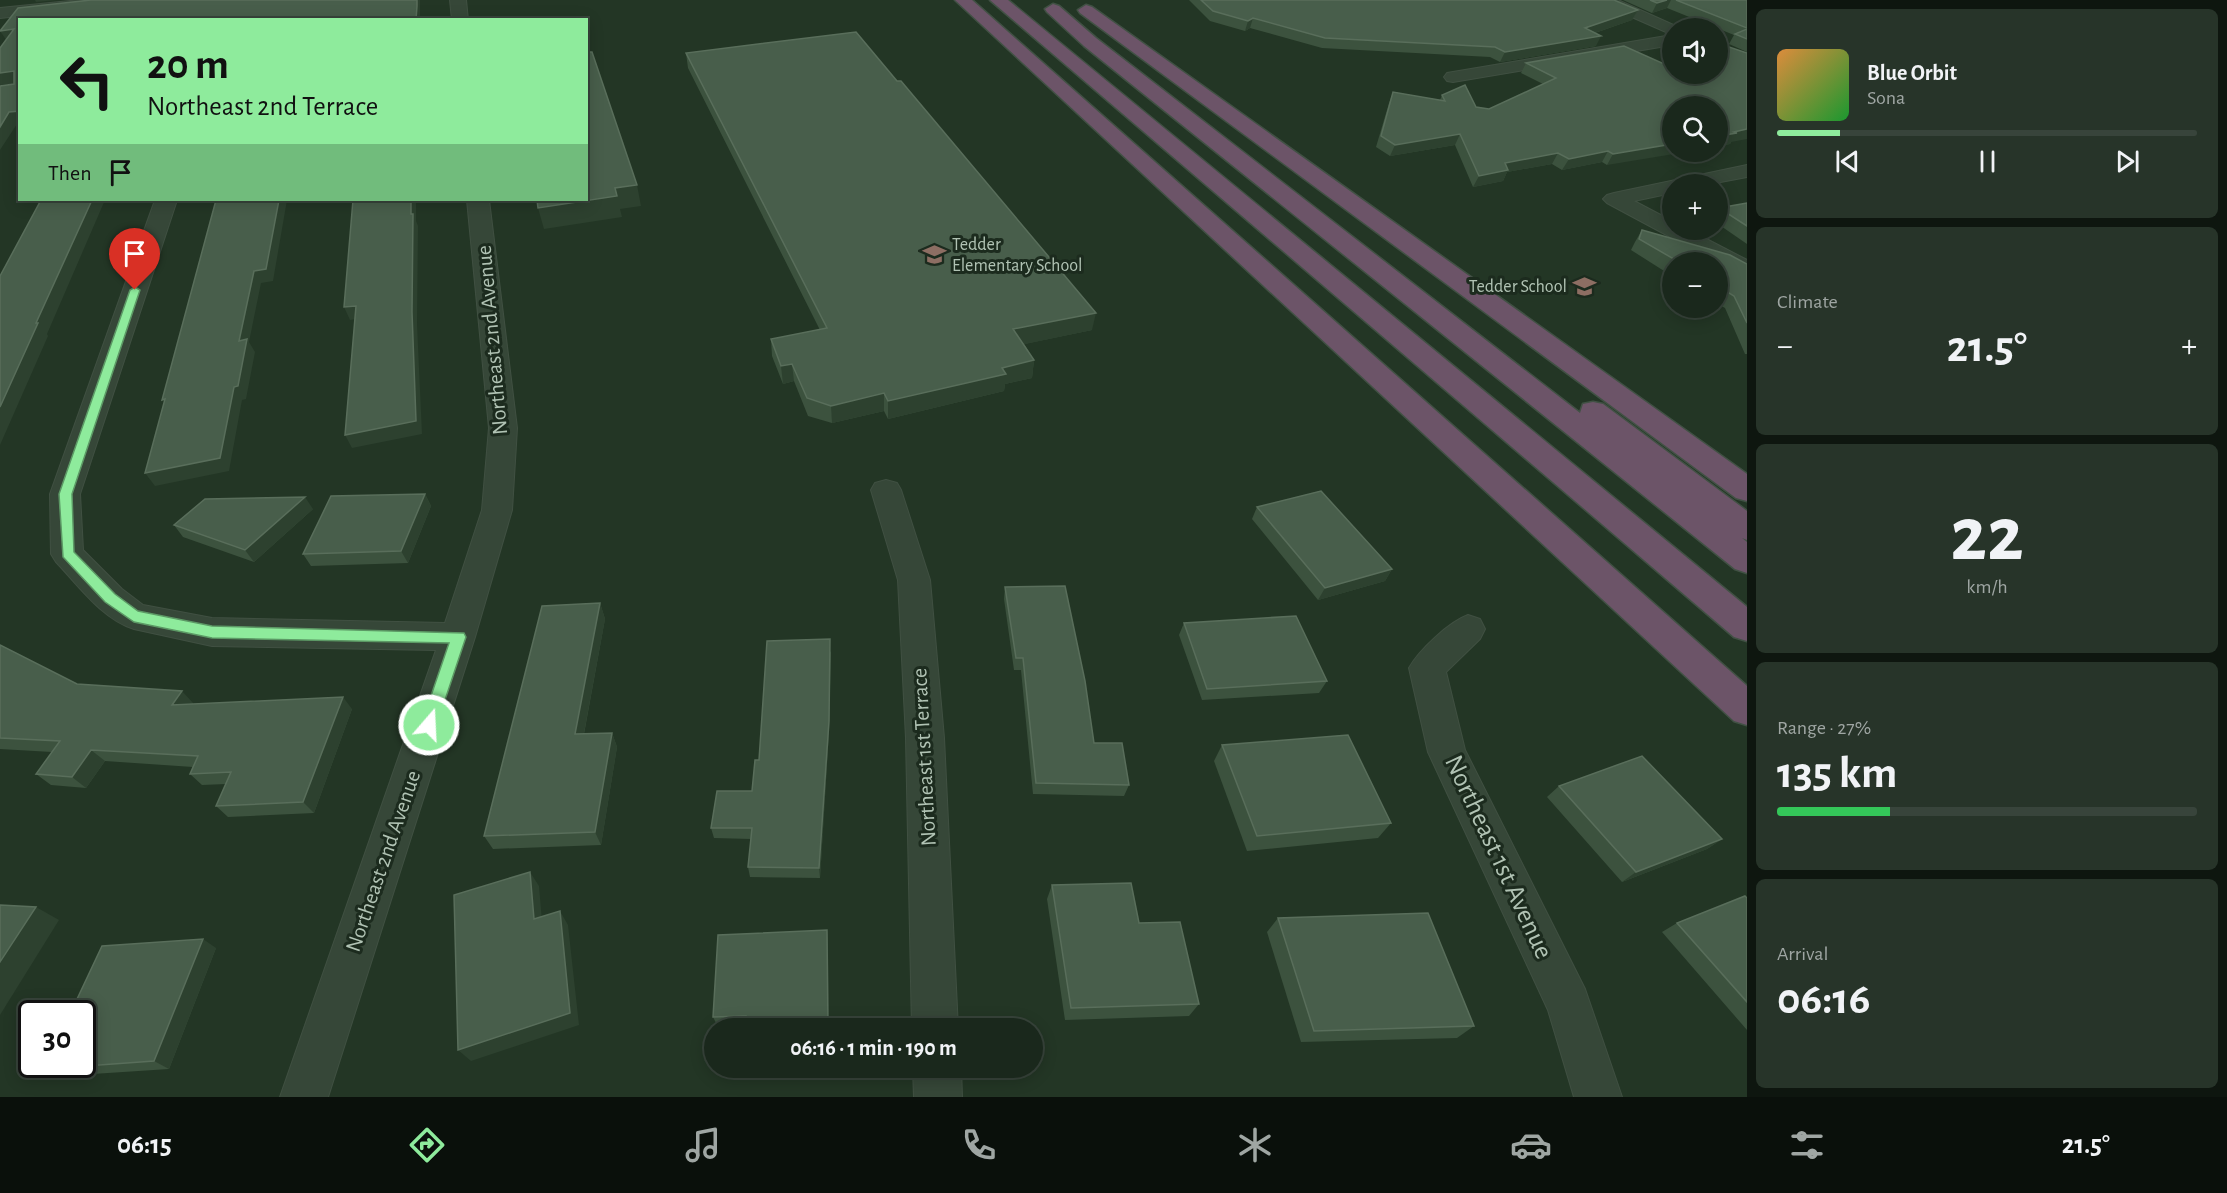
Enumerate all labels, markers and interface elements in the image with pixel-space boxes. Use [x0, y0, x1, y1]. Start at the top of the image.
map controls [1662, 18, 1728, 318]
button: sound [1662, 18, 1728, 84]
icon: left [48, 42, 126, 120]
text: 20 m [147, 44, 229, 86]
text: Blue Orbit [1867, 62, 1957, 84]
text: Sona [1867, 88, 1905, 108]
text: Northeast 2nd Terrace [147, 93, 378, 120]
button: search [1662, 96, 1728, 162]
icon: previous [1831, 145, 1864, 178]
icon: pause [1971, 145, 2004, 178]
icon: next [2111, 145, 2144, 178]
icon: arrive [104, 156, 137, 189]
text: Then [48, 162, 92, 184]
button: + [1662, 174, 1728, 240]
pin [109, 228, 160, 290]
place label: Tedder Elementary School [952, 236, 1083, 275]
icon: arrive [118, 237, 151, 270]
school or university icon: Tedder Elementary School [921, 242, 947, 268]
street label: Northeast 2nd Avenue [473, 244, 511, 436]
button: − [1662, 252, 1728, 318]
school or university icon: Tedder School [1572, 274, 1598, 300]
place label: Tedder School [1469, 278, 1567, 296]
text: Climate [1777, 292, 1838, 312]
text: 21.5° [1947, 325, 2027, 370]
text: − [1777, 330, 1793, 363]
text: + [2181, 330, 2197, 363]
text: 22 [1950, 497, 2024, 575]
text: km/h [1966, 577, 2008, 597]
street label: Northeast 1st Terrace [908, 667, 940, 847]
position arrow [397, 693, 461, 757]
text: Range · 27% [1777, 718, 1871, 738]
street label: Northeast 1st Avenue [1440, 751, 1558, 963]
text: 135 km [1777, 751, 1897, 796]
street label: Northeast 2nd Avenue [342, 767, 424, 955]
text: Arrival [1777, 944, 1828, 964]
text: 06:16 [1777, 977, 1870, 1022]
speed limit sign: 30 [18, 1000, 96, 1078]
text: 06:16 · 1 min · 190 m [790, 1037, 957, 1059]
icon: directions [406, 1124, 448, 1166]
icon: music [682, 1124, 724, 1166]
icon: phone [958, 1124, 1000, 1166]
icon: climate [1234, 1124, 1276, 1166]
icon: car [1510, 1124, 1552, 1166]
icon: filters [1786, 1124, 1828, 1166]
text: 06:15 [117, 1131, 172, 1158]
text: 21.5° [2062, 1131, 2110, 1158]

